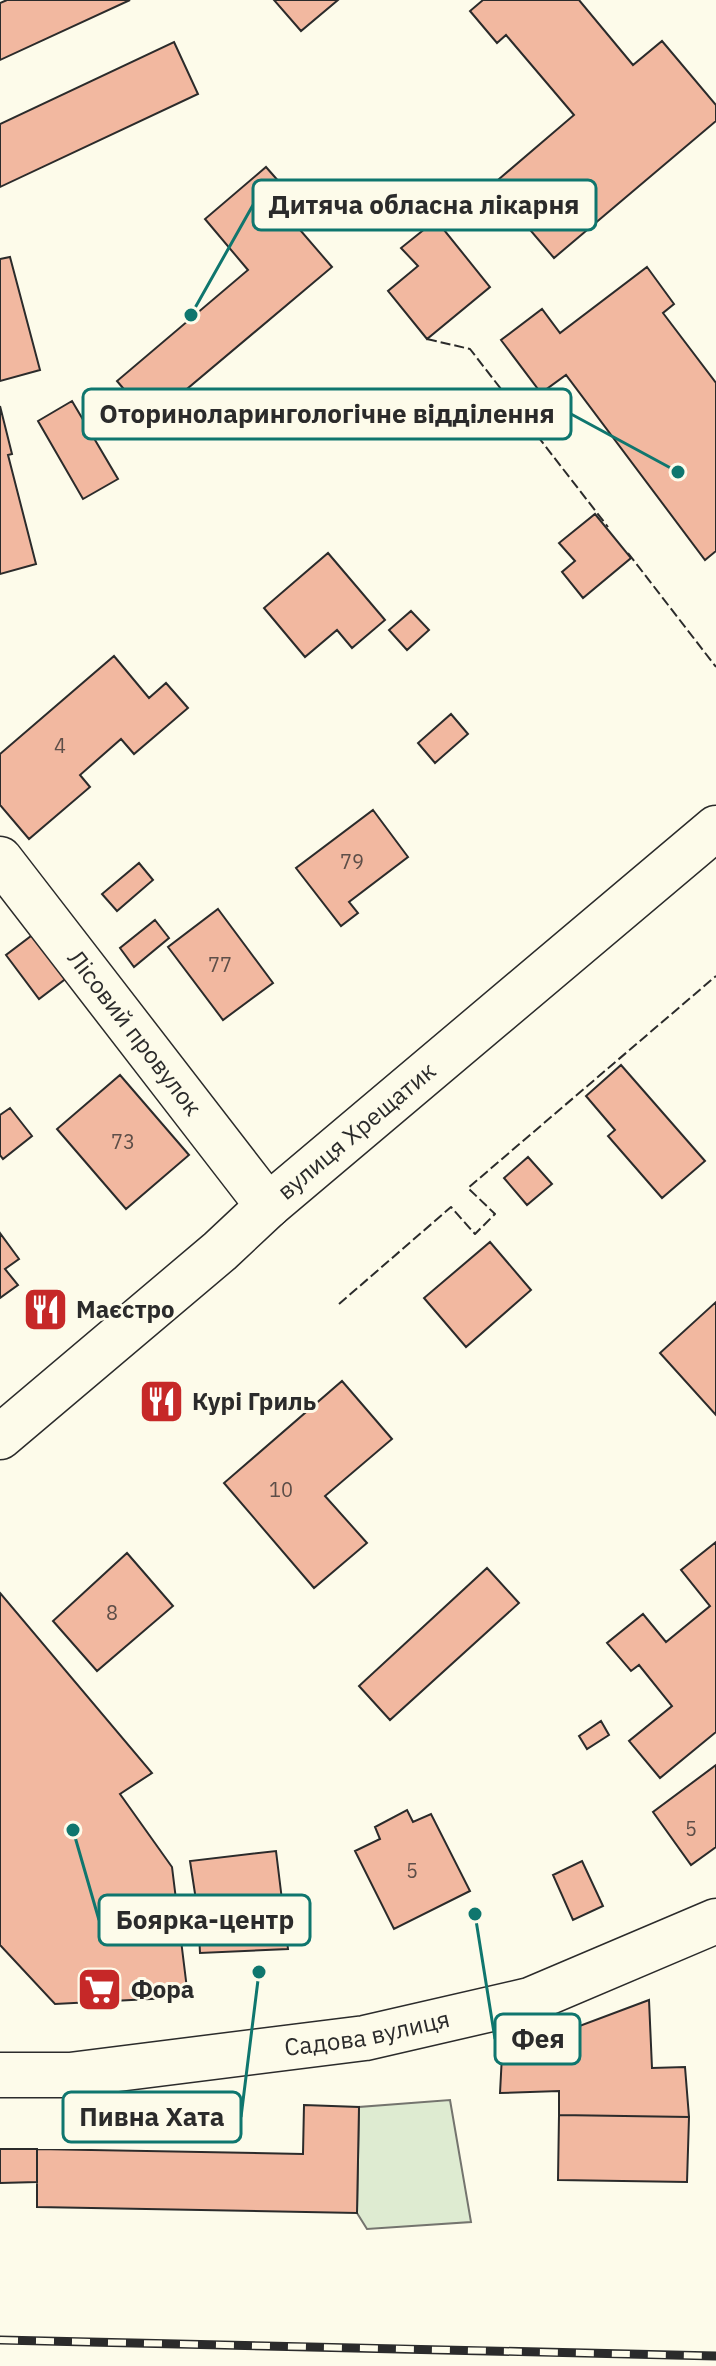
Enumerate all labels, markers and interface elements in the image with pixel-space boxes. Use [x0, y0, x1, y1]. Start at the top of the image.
callout: Дитяча обласна лікарня [253, 180, 596, 230]
text: Дитяча обласна лікарня [268, 187, 580, 221]
callout: Оториноларингологічне відділення [83, 389, 571, 439]
text: Оториноларингологічне відділення [99, 396, 555, 430]
house number: 4 [54, 732, 66, 759]
house number: 79 [340, 848, 364, 875]
street label: Лісовий провулок [61, 943, 209, 1122]
house number: 77 [208, 951, 232, 978]
street label: вулиця Хрещатик [270, 1054, 442, 1206]
house number: 73 [111, 1128, 135, 1155]
restaurant icon: Маєстро [21, 1286, 69, 1334]
place label: Маєстро [76, 1293, 175, 1325]
restaurant icon: Курі Гриль [137, 1378, 185, 1426]
place label: Курі Гриль [192, 1385, 316, 1417]
house number: 10 [269, 1476, 293, 1503]
house number: 8 [106, 1599, 118, 1626]
house number: 5 [685, 1815, 697, 1842]
house number: 5 [406, 1857, 418, 1884]
callout: Боярка-центр [99, 1895, 310, 1945]
text: Боярка-центр [116, 1902, 294, 1936]
supermarket icon: Фора [76, 1966, 124, 2014]
place label: Фора [131, 1973, 194, 2005]
street label: Садова вулиця [282, 2002, 453, 2063]
callout: Фея [495, 2014, 580, 2064]
text: Фея [511, 2021, 565, 2055]
callout: Пивна Хата [63, 2092, 241, 2142]
text: Пивна Хата [79, 2099, 225, 2133]

